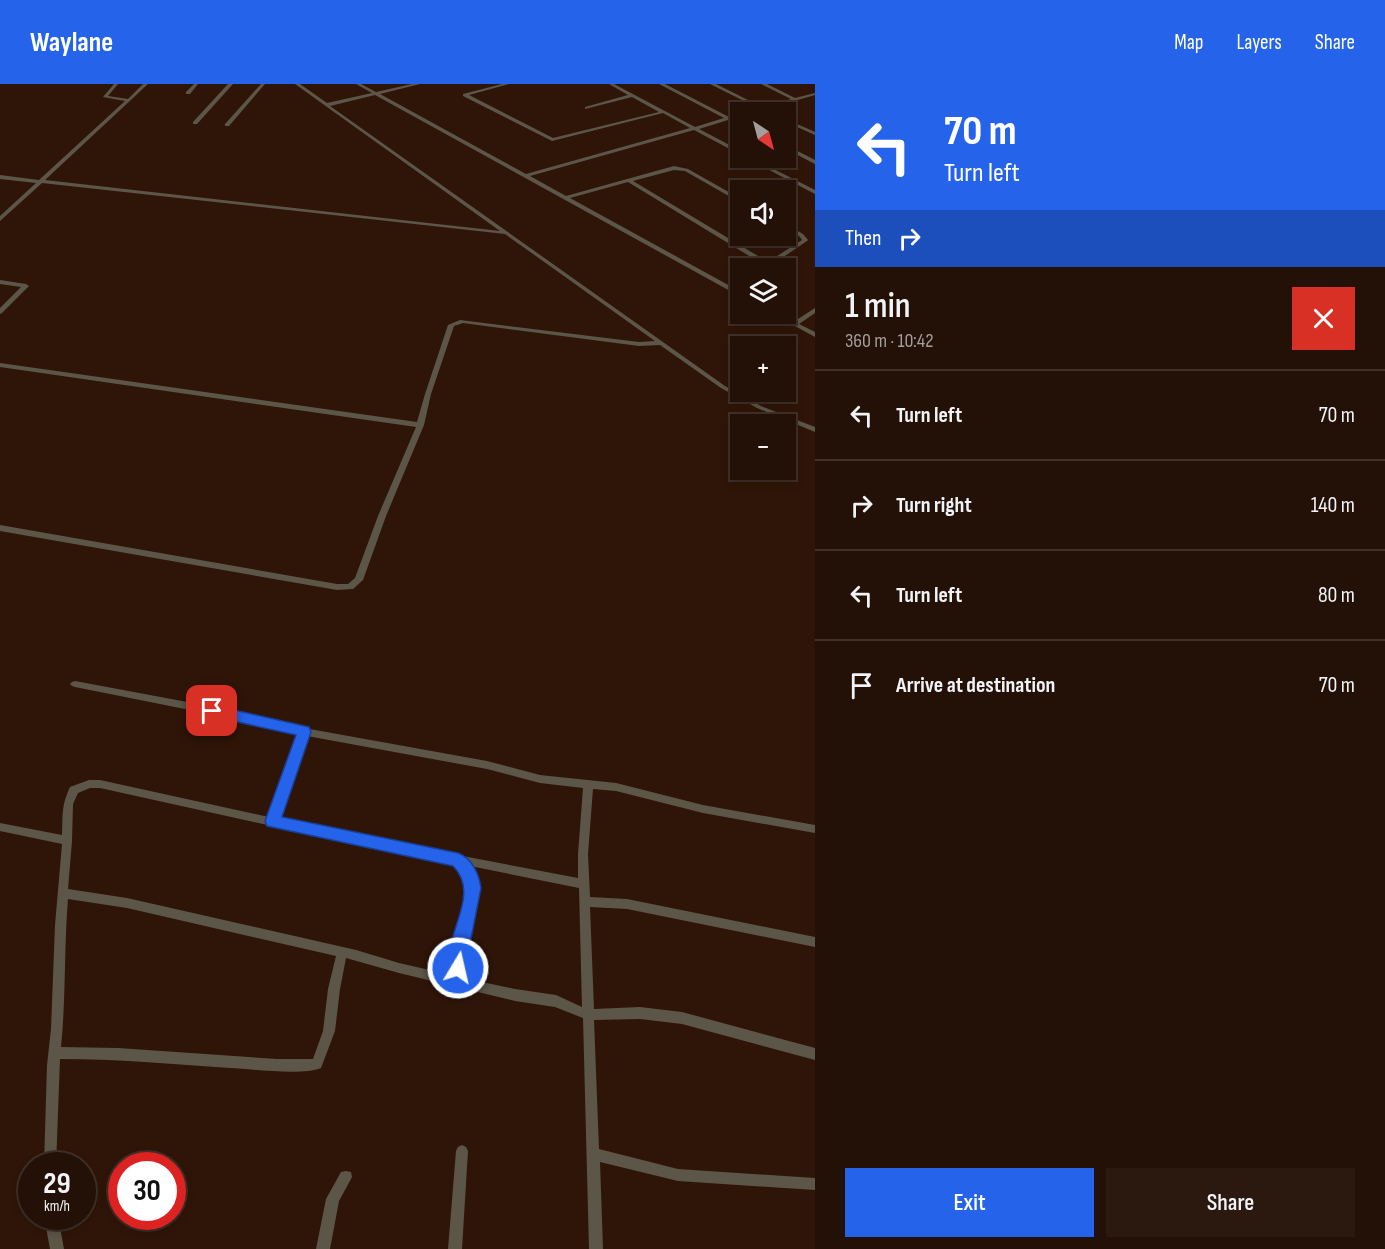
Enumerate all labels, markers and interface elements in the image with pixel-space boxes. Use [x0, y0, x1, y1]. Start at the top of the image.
text: Waylane [30, 26, 113, 59]
text: Map [1174, 30, 1203, 55]
text: Layers [1236, 30, 1282, 55]
text: Share [1315, 30, 1355, 55]
north arrow [730, 102, 796, 168]
map controls [730, 102, 796, 480]
text: 70 m [944, 106, 1017, 157]
icon: left [845, 108, 923, 186]
text: Turn left [944, 157, 1020, 189]
button: sound [730, 180, 796, 246]
icon: right [893, 222, 926, 255]
text: Then [845, 225, 881, 252]
button: layers [730, 258, 796, 324]
text: 1 min [845, 285, 910, 328]
button: close [1292, 287, 1355, 350]
text: 360 m · 10:42 [845, 329, 934, 353]
button: + [730, 336, 796, 402]
icon: left [845, 399, 878, 432]
text: Turn left [896, 402, 962, 429]
text: 70 m [1319, 402, 1355, 429]
button: − [730, 414, 796, 480]
icon: right [845, 489, 878, 522]
text: Turn right [896, 492, 972, 519]
text: 140 m [1311, 492, 1355, 519]
icon: left [845, 579, 878, 612]
text: Turn left [896, 582, 962, 609]
text: 80 m [1318, 582, 1355, 609]
icon: arrive [845, 669, 878, 702]
text: Arrive at destination [896, 672, 1055, 699]
text: 70 m [1319, 672, 1355, 699]
pin [186, 685, 237, 736]
icon: arrive [195, 694, 228, 727]
position arrow [426, 936, 490, 1000]
speed limit sign: 30 [108, 1152, 186, 1230]
text: 29 [43, 1166, 71, 1202]
button: Exit [845, 1168, 1094, 1237]
button: Share [1106, 1168, 1355, 1237]
text: km/h [44, 1197, 70, 1216]

